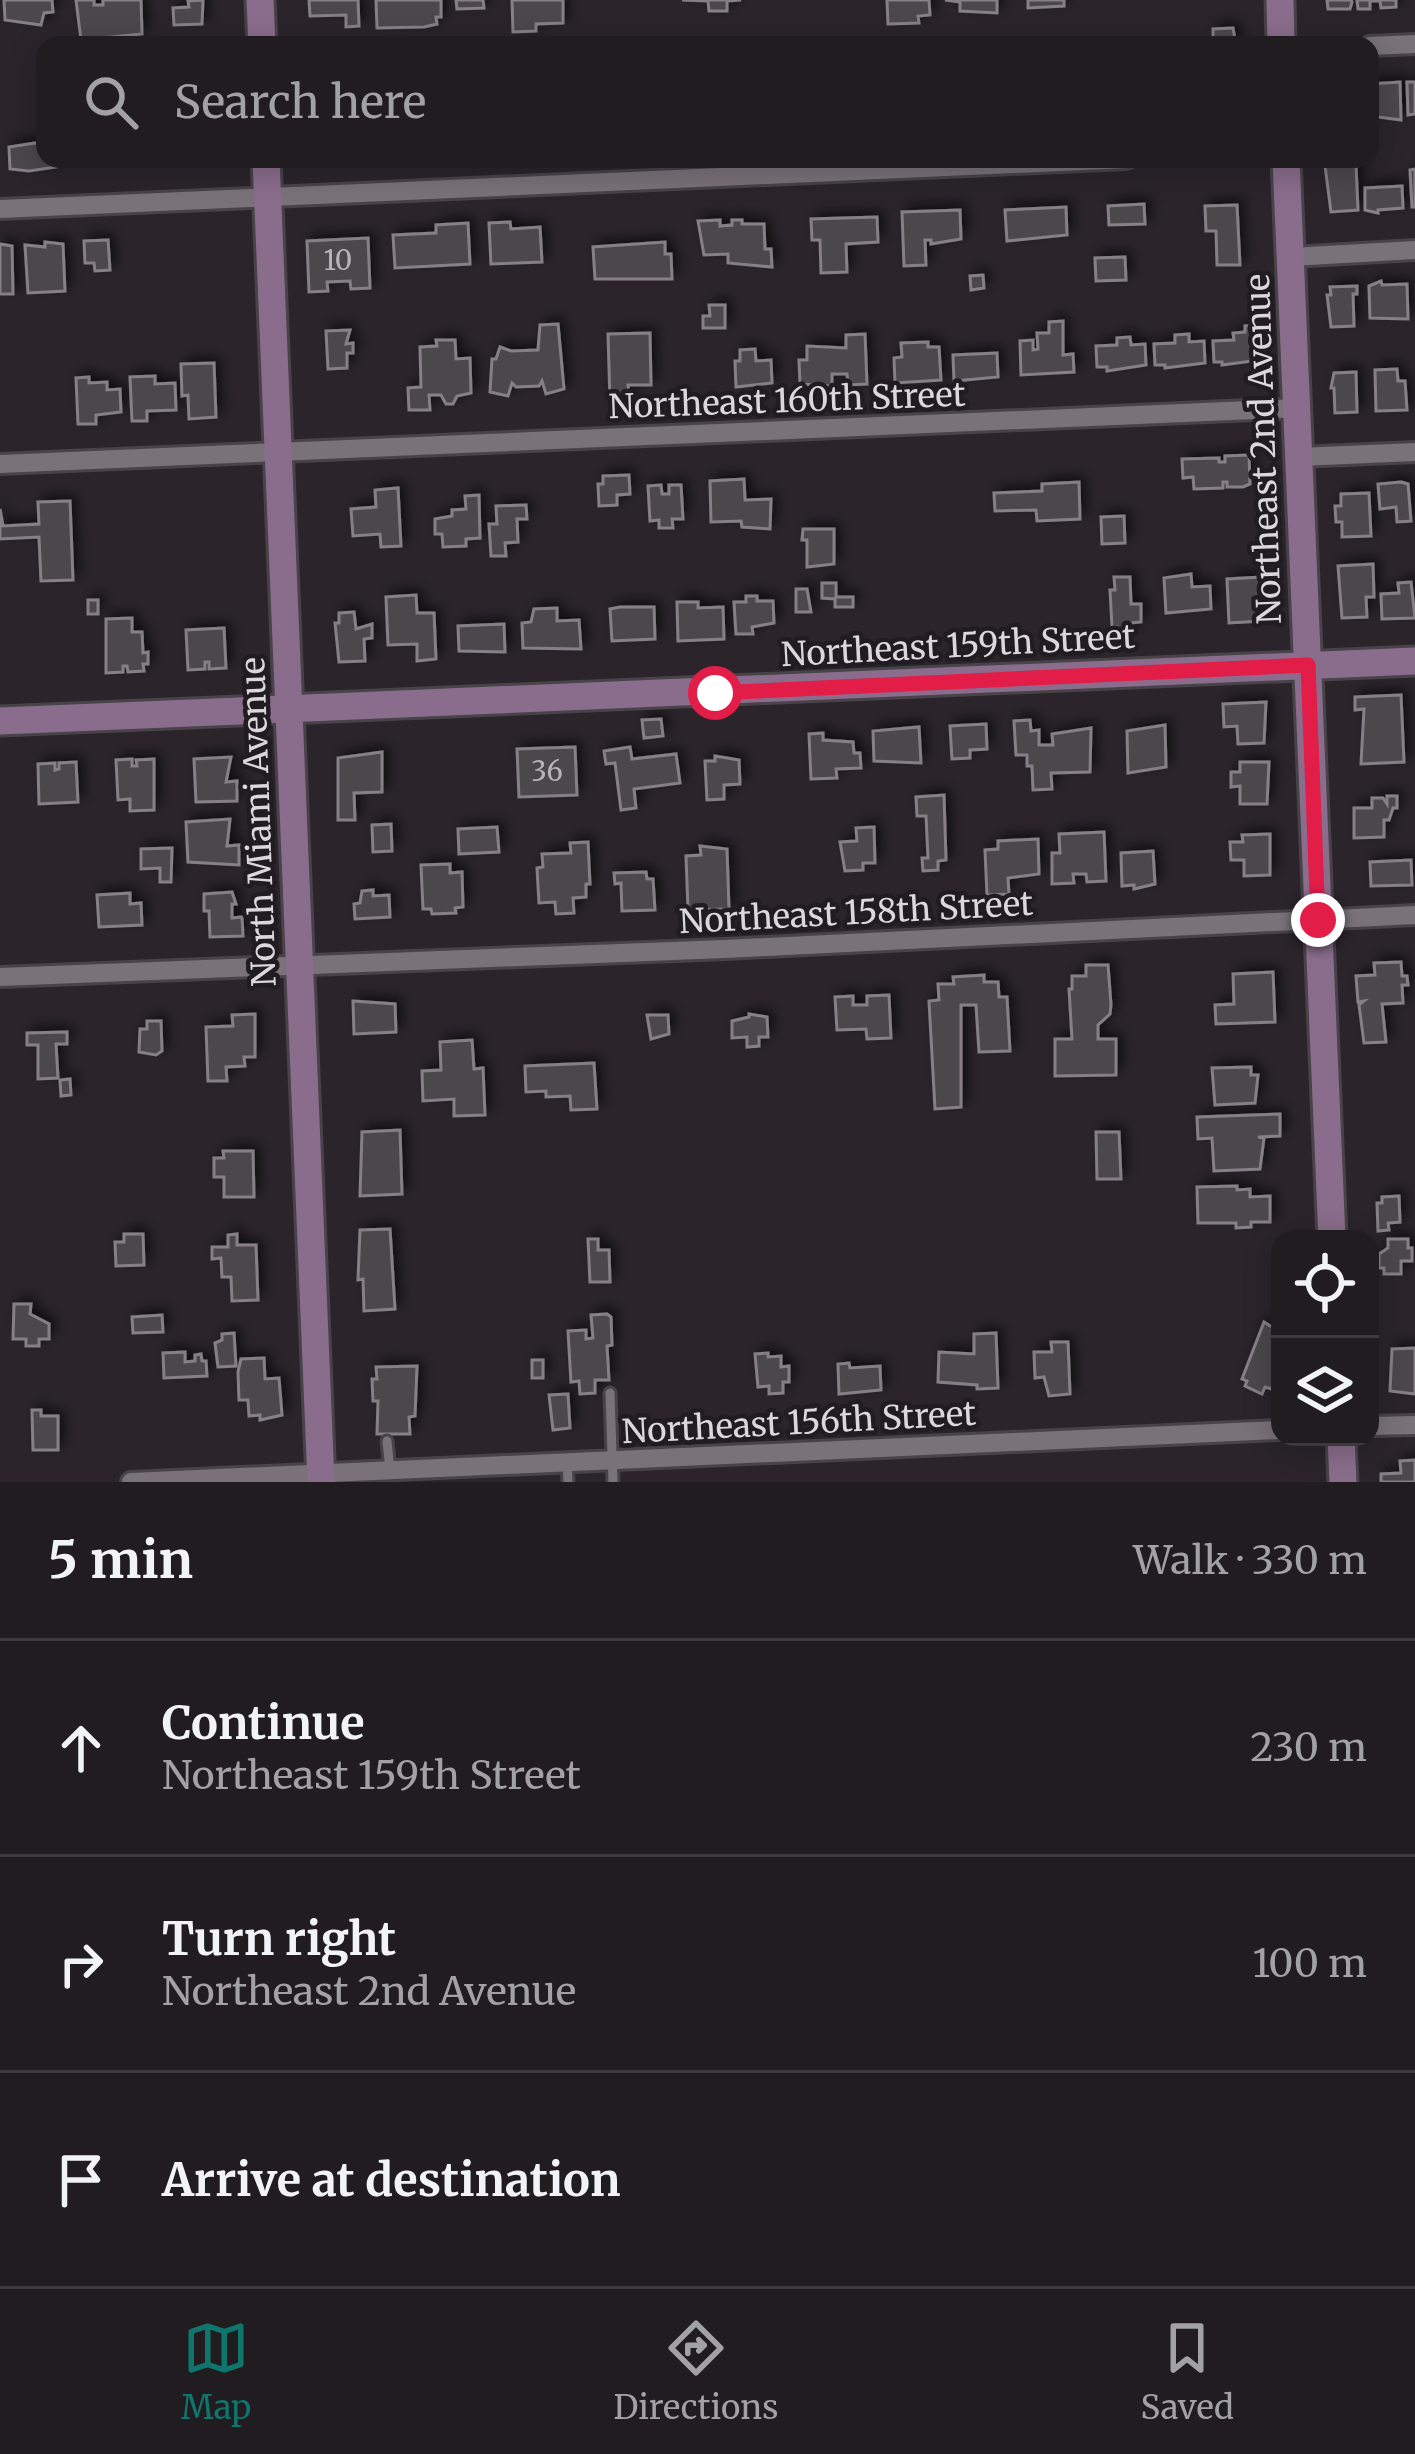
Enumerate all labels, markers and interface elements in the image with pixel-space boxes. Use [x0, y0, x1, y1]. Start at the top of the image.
search box [36, 36, 1379, 168]
icon: search [78, 69, 144, 135]
text: Search here [174, 74, 426, 130]
house number: 10 [324, 243, 352, 277]
street label: Northeast 2nd Avenue [1237, 273, 1290, 625]
street label: Northeast 160th Street [608, 374, 966, 427]
street label: Northeast 159th Street [780, 616, 1136, 675]
street label: North Miami Avenue [232, 657, 285, 987]
route start [688, 666, 742, 720]
house number: 36 [531, 754, 563, 788]
street label: Northeast 158th Street [678, 883, 1034, 942]
route end [1291, 893, 1345, 947]
map controls [1271, 1230, 1379, 1446]
button: locate [1271, 1230, 1379, 1338]
button: layers [1271, 1338, 1379, 1446]
street label: Northeast 156th Street [621, 1393, 977, 1452]
text: 5 min [48, 1528, 193, 1592]
text: Walk · 330 m [1133, 1536, 1367, 1585]
text: Continue [162, 1695, 364, 1751]
icon: ahead [48, 1715, 114, 1781]
text: 230 m [1250, 1723, 1367, 1772]
text: Northeast 159th Street [162, 1751, 581, 1800]
text: Turn right [162, 1911, 396, 1967]
icon: right [48, 1931, 114, 1997]
text: 100 m [1252, 1939, 1367, 1988]
text: Northeast 2nd Avenue [162, 1967, 576, 2016]
icon: arrive [48, 2147, 114, 2213]
text: Arrive at destination [162, 2152, 620, 2208]
tab: Map [181, 2315, 251, 2428]
tab: Directions [613, 2315, 778, 2428]
tab: Saved [1140, 2315, 1234, 2428]

